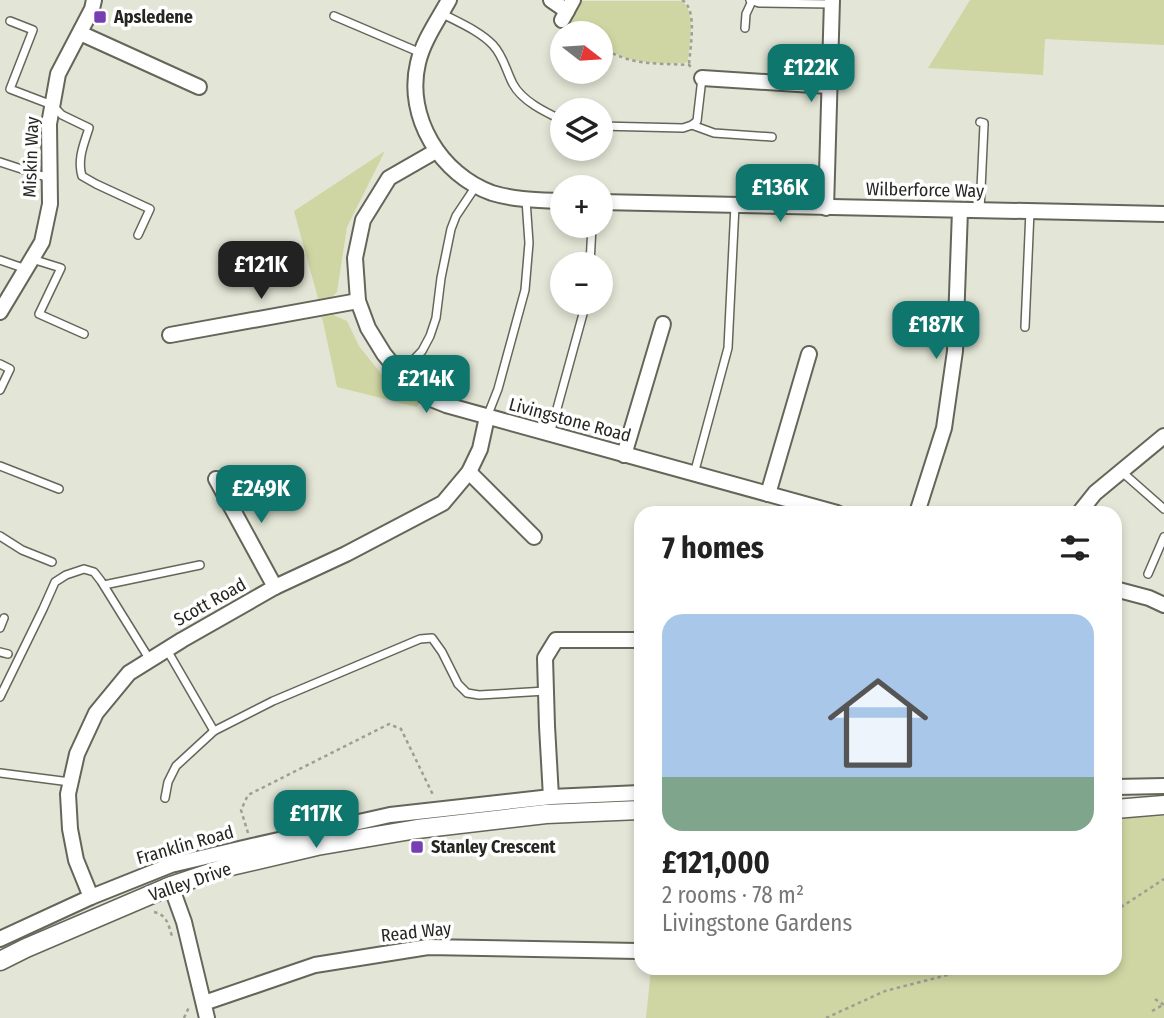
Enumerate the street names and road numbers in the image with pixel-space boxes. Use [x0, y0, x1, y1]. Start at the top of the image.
street label: Miskin Way [19, 116, 43, 198]
street label: Wilberforce Way [866, 178, 984, 202]
street label: Livingstone Road [507, 393, 633, 447]
street label: Scott Road [170, 573, 250, 631]
street label: Franklin Road [134, 821, 236, 869]
street label: Valley Drive [146, 858, 234, 906]
street label: Read Way [380, 917, 452, 947]

